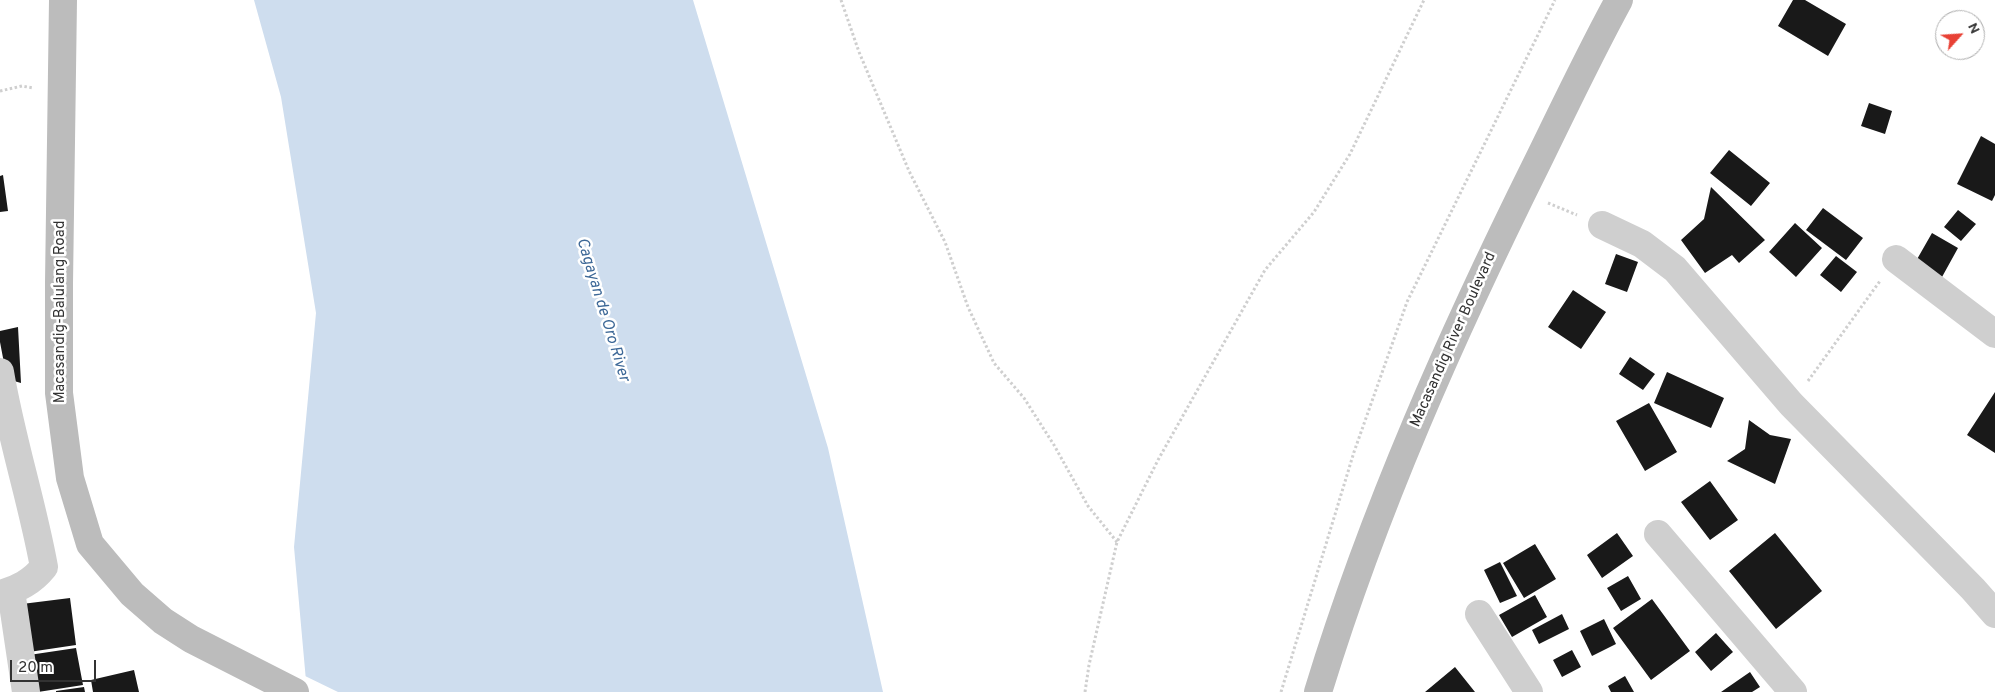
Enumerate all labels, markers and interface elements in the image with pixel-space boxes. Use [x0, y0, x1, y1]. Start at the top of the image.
north arrow [1935, 10, 1985, 60]
text: N [1963, 20, 1983, 37]
street label: Macasandig-Balulang Road [52, 221, 70, 403]
water label: Cagayan de Oro River [571, 236, 633, 384]
street label: Macasandig River Boulevard [1407, 250, 1501, 430]
scale bar [12, 650, 99, 682]
text: 20 m [18, 659, 53, 678]

